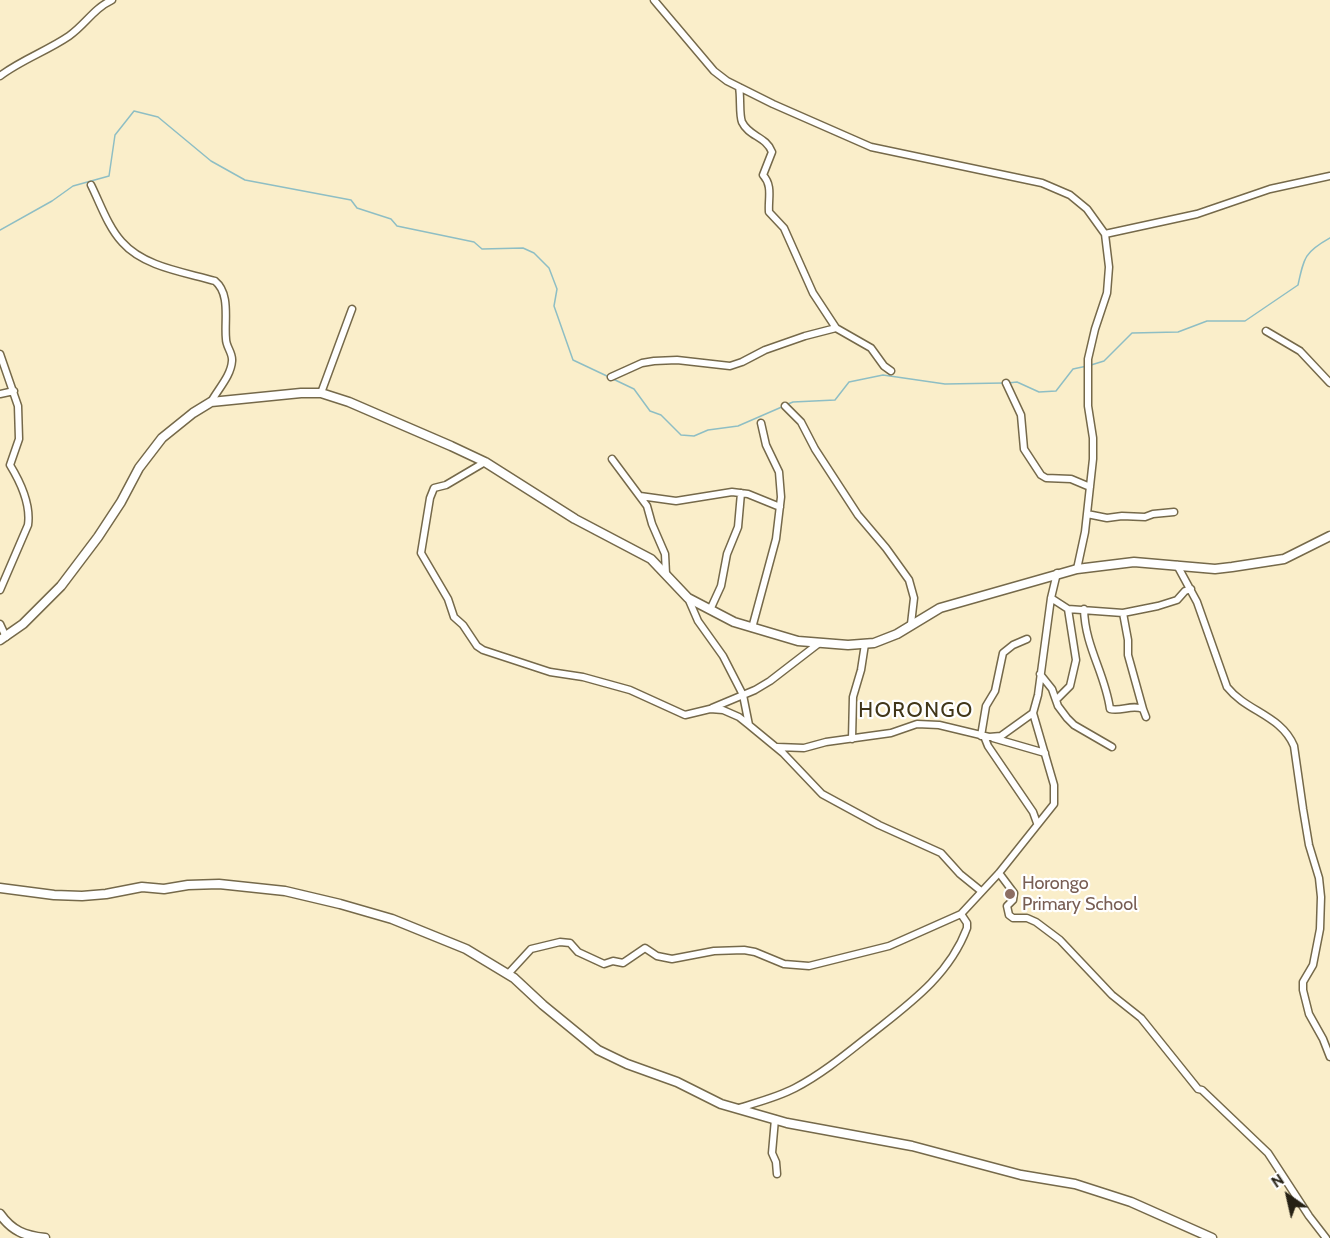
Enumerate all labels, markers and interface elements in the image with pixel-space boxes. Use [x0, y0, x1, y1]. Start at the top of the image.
district label: HORONGO [858, 698, 974, 724]
place label: Horongo Primary School [1022, 873, 1137, 916]
marker: Horongo Primary School [1003, 887, 1017, 901]
north arrow [1258, 1166, 1318, 1226]
text: N [1268, 1170, 1288, 1192]

